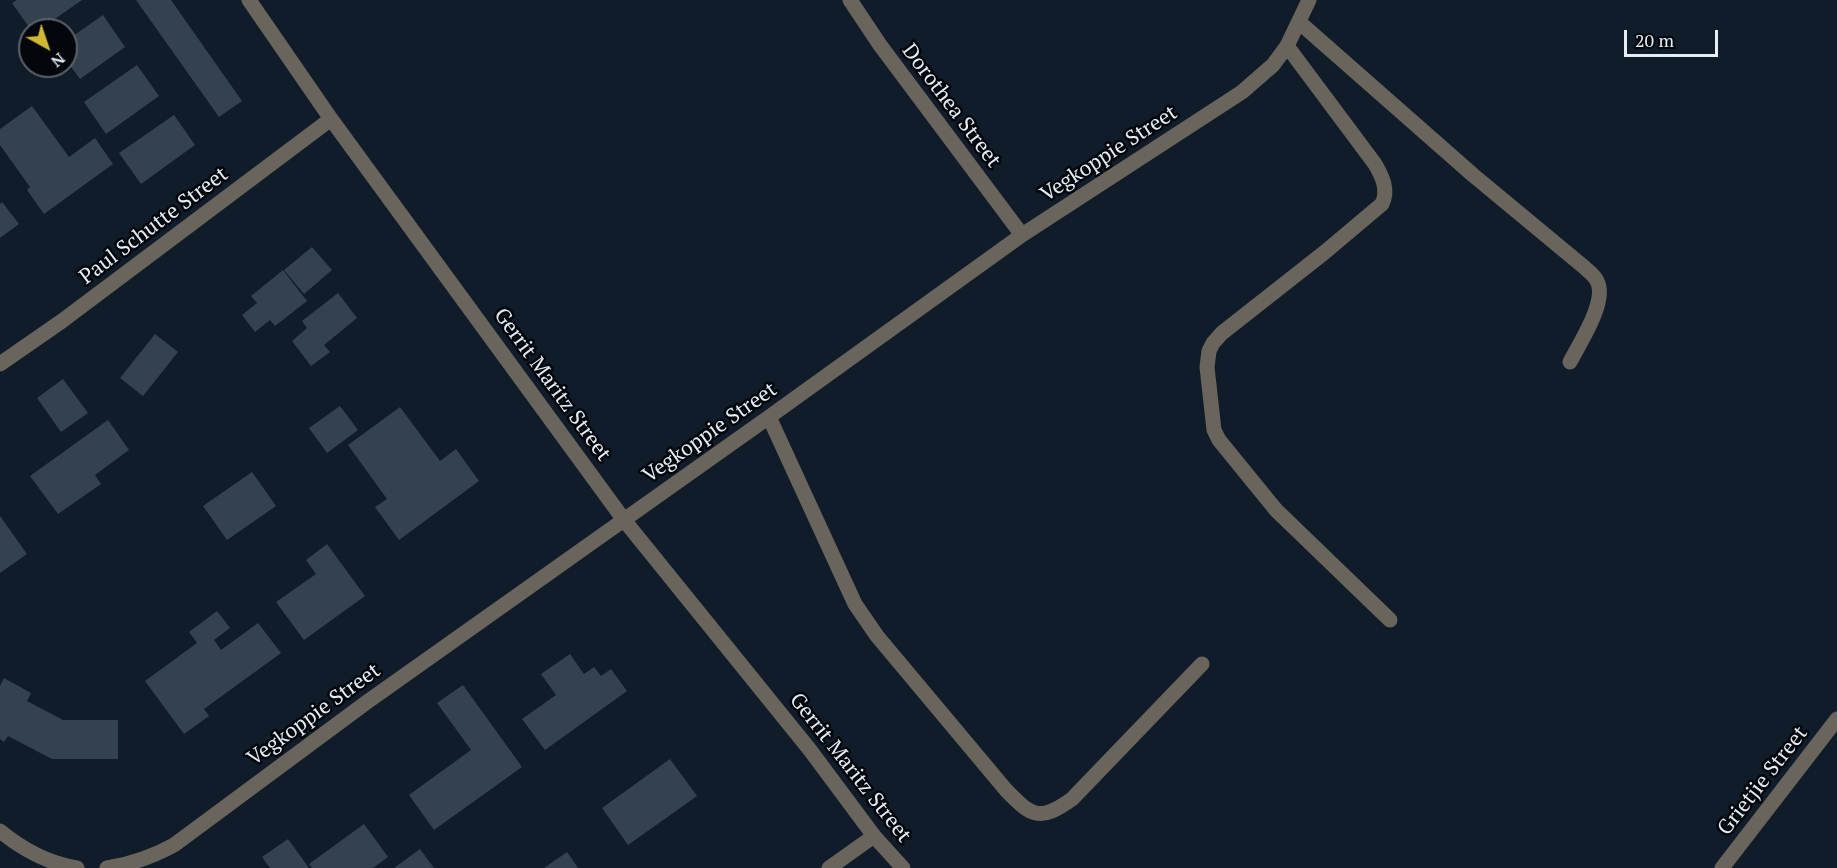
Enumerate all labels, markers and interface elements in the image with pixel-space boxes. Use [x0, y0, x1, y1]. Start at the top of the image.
north arrow [18, 18, 78, 78]
scale bar [1627, 18, 1722, 56]
text: 20 m [1635, 28, 1674, 52]
street label: Dorothea Street [896, 39, 1006, 173]
text: N [47, 48, 70, 73]
street label: Vegkoppie Street [1036, 100, 1182, 208]
street label: Paul Schutte Street [75, 162, 233, 290]
street label: Gerrit Maritz Street [488, 304, 616, 466]
street label: Vegkoppie Street [638, 377, 782, 489]
street label: Vegkoppie Street [243, 658, 385, 772]
street label: Gerrit Maritz Street [784, 688, 916, 848]
street label: Grietjie Street [1713, 722, 1813, 840]

